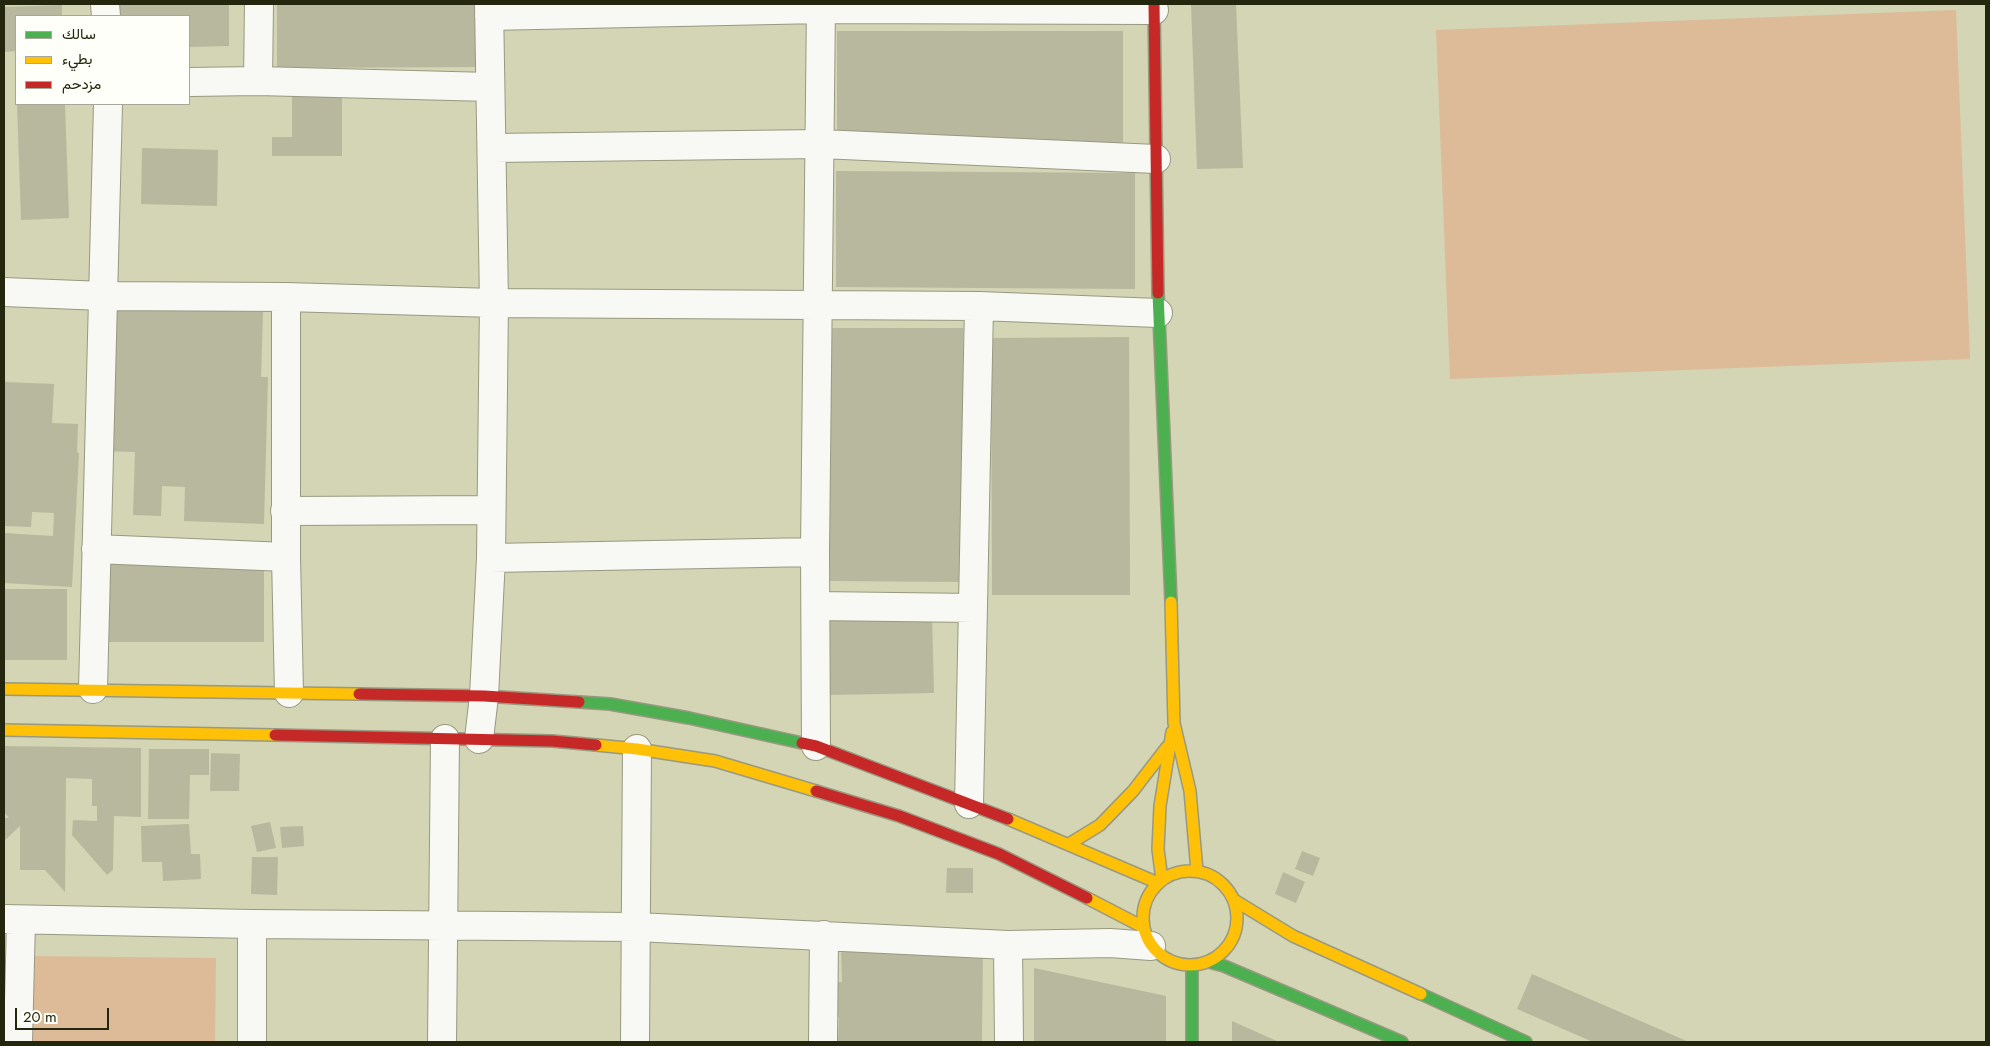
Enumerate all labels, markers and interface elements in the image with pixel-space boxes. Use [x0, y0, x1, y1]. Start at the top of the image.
legend [15, 15, 190, 105]
text: سالك [62, 23, 96, 45]
text: بطيء [62, 48, 92, 70]
text: مزدحم [62, 73, 101, 95]
scale bar [18, 998, 111, 1030]
text: 20 m [23, 1006, 57, 1028]

